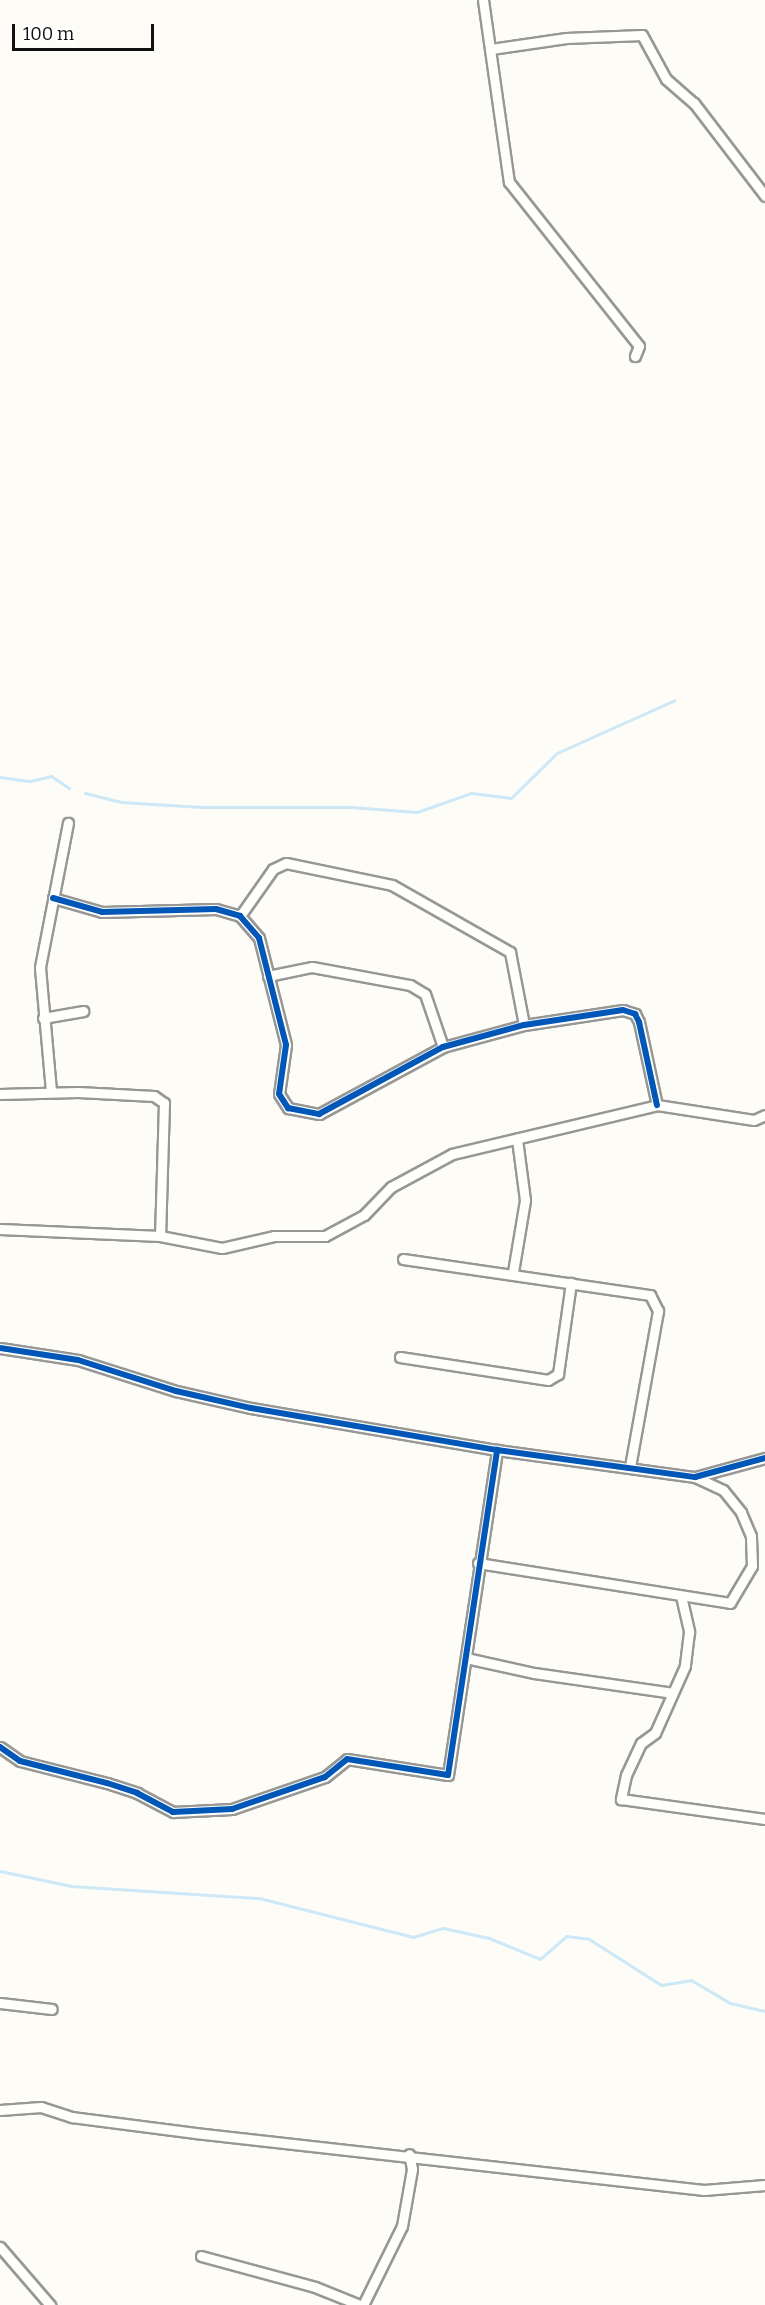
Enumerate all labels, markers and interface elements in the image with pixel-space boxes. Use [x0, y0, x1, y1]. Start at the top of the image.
scale bar [15, 12, 158, 50]
text: 100 m [23, 23, 74, 45]

